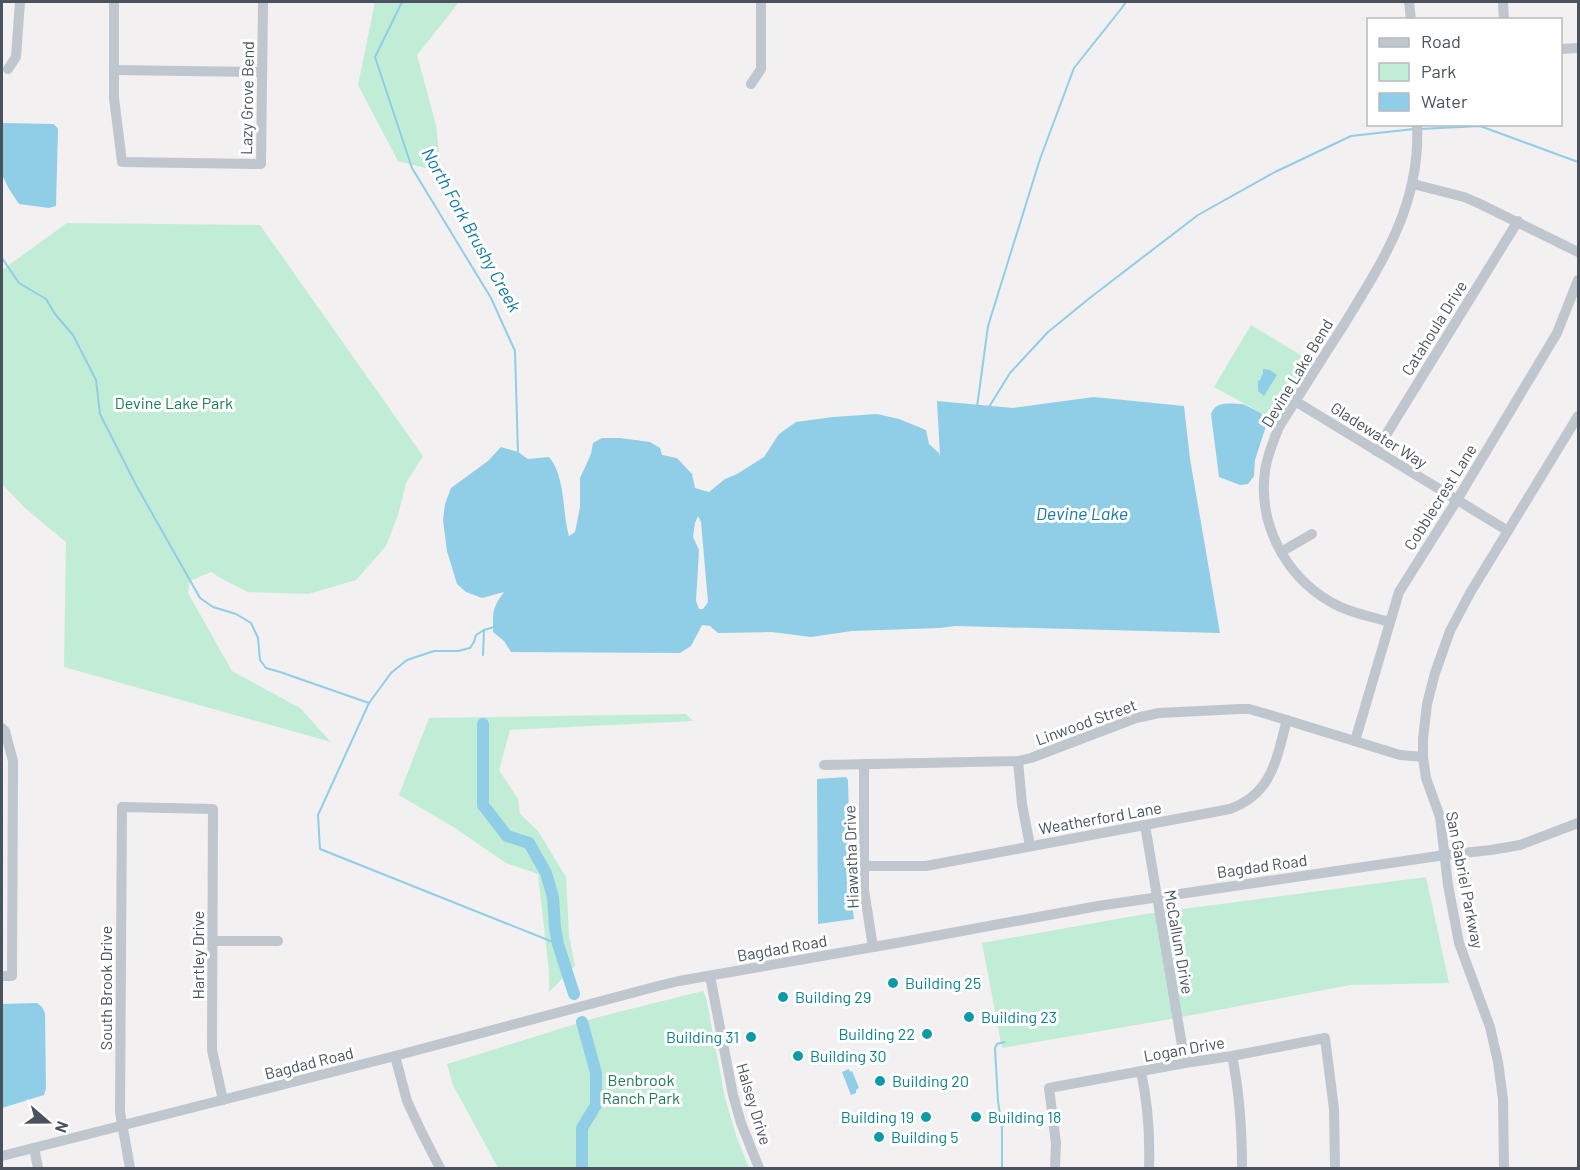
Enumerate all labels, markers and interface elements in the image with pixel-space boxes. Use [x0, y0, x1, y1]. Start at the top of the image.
legend [1367, 18, 1562, 126]
text: Road [1421, 30, 1461, 52]
street label: Lazy Grove Bend [236, 41, 257, 155]
text: Park [1421, 60, 1456, 82]
text: Water [1421, 90, 1468, 112]
water label: North Fork Brushy Creek [418, 143, 526, 316]
street label: Catahoula Drive [1397, 277, 1470, 379]
street label: Devine Lake Bend [1257, 315, 1336, 430]
park label: Devine Lake Park [115, 393, 233, 412]
street label: Gladewater Way [1328, 397, 1431, 472]
street label: Cobblecrest Lane [1399, 440, 1480, 553]
water label: Devine Lake [1036, 502, 1128, 524]
street label: Linwood Street [1033, 694, 1139, 749]
street label: Weatherford Lane [1037, 797, 1163, 838]
street label: Hiawatha Drive [839, 805, 862, 909]
street label: San Gabriel Parkway [1443, 810, 1488, 951]
street label: Bagdad Road [1216, 850, 1308, 881]
street label: McCallum Drive [1161, 888, 1198, 996]
street label: Hartley Drive [188, 911, 207, 999]
street label: South Brook Drive [96, 926, 115, 1050]
street label: Bagdad Road [736, 930, 828, 965]
place label: Building 25 [905, 973, 981, 992]
marker: Building 25 [886, 976, 900, 990]
place label: Building 29 [795, 987, 871, 1006]
marker: Building 29 [776, 990, 790, 1004]
place label: Building 23 [981, 1007, 1057, 1026]
marker: Building 23 [962, 1010, 976, 1024]
place label: Building 22 [839, 1024, 915, 1043]
place label: Building 31 [666, 1027, 739, 1046]
marker: Building 22 [920, 1027, 934, 1041]
marker: Building 31 [744, 1030, 758, 1044]
street label: Logan Drive [1142, 1032, 1226, 1065]
street label: Bagdad Road [262, 1042, 355, 1083]
place label: Building 30 [810, 1046, 887, 1065]
marker: Building 30 [791, 1049, 805, 1063]
street label: Halsey Drive [733, 1061, 776, 1147]
park label: Benbrook Ranch Park [602, 1070, 680, 1107]
place label: Building 20 [892, 1071, 969, 1090]
marker: Building 20 [873, 1074, 887, 1088]
north arrow [18, 1092, 78, 1152]
place label: Building 19 [841, 1107, 914, 1126]
place label: Building 18 [988, 1107, 1061, 1126]
marker: Building 19 [919, 1110, 933, 1124]
marker: Building 18 [969, 1110, 983, 1124]
text: N [52, 1119, 73, 1136]
place label: Building 5 [891, 1127, 959, 1146]
marker: Building 5 [872, 1130, 886, 1144]

